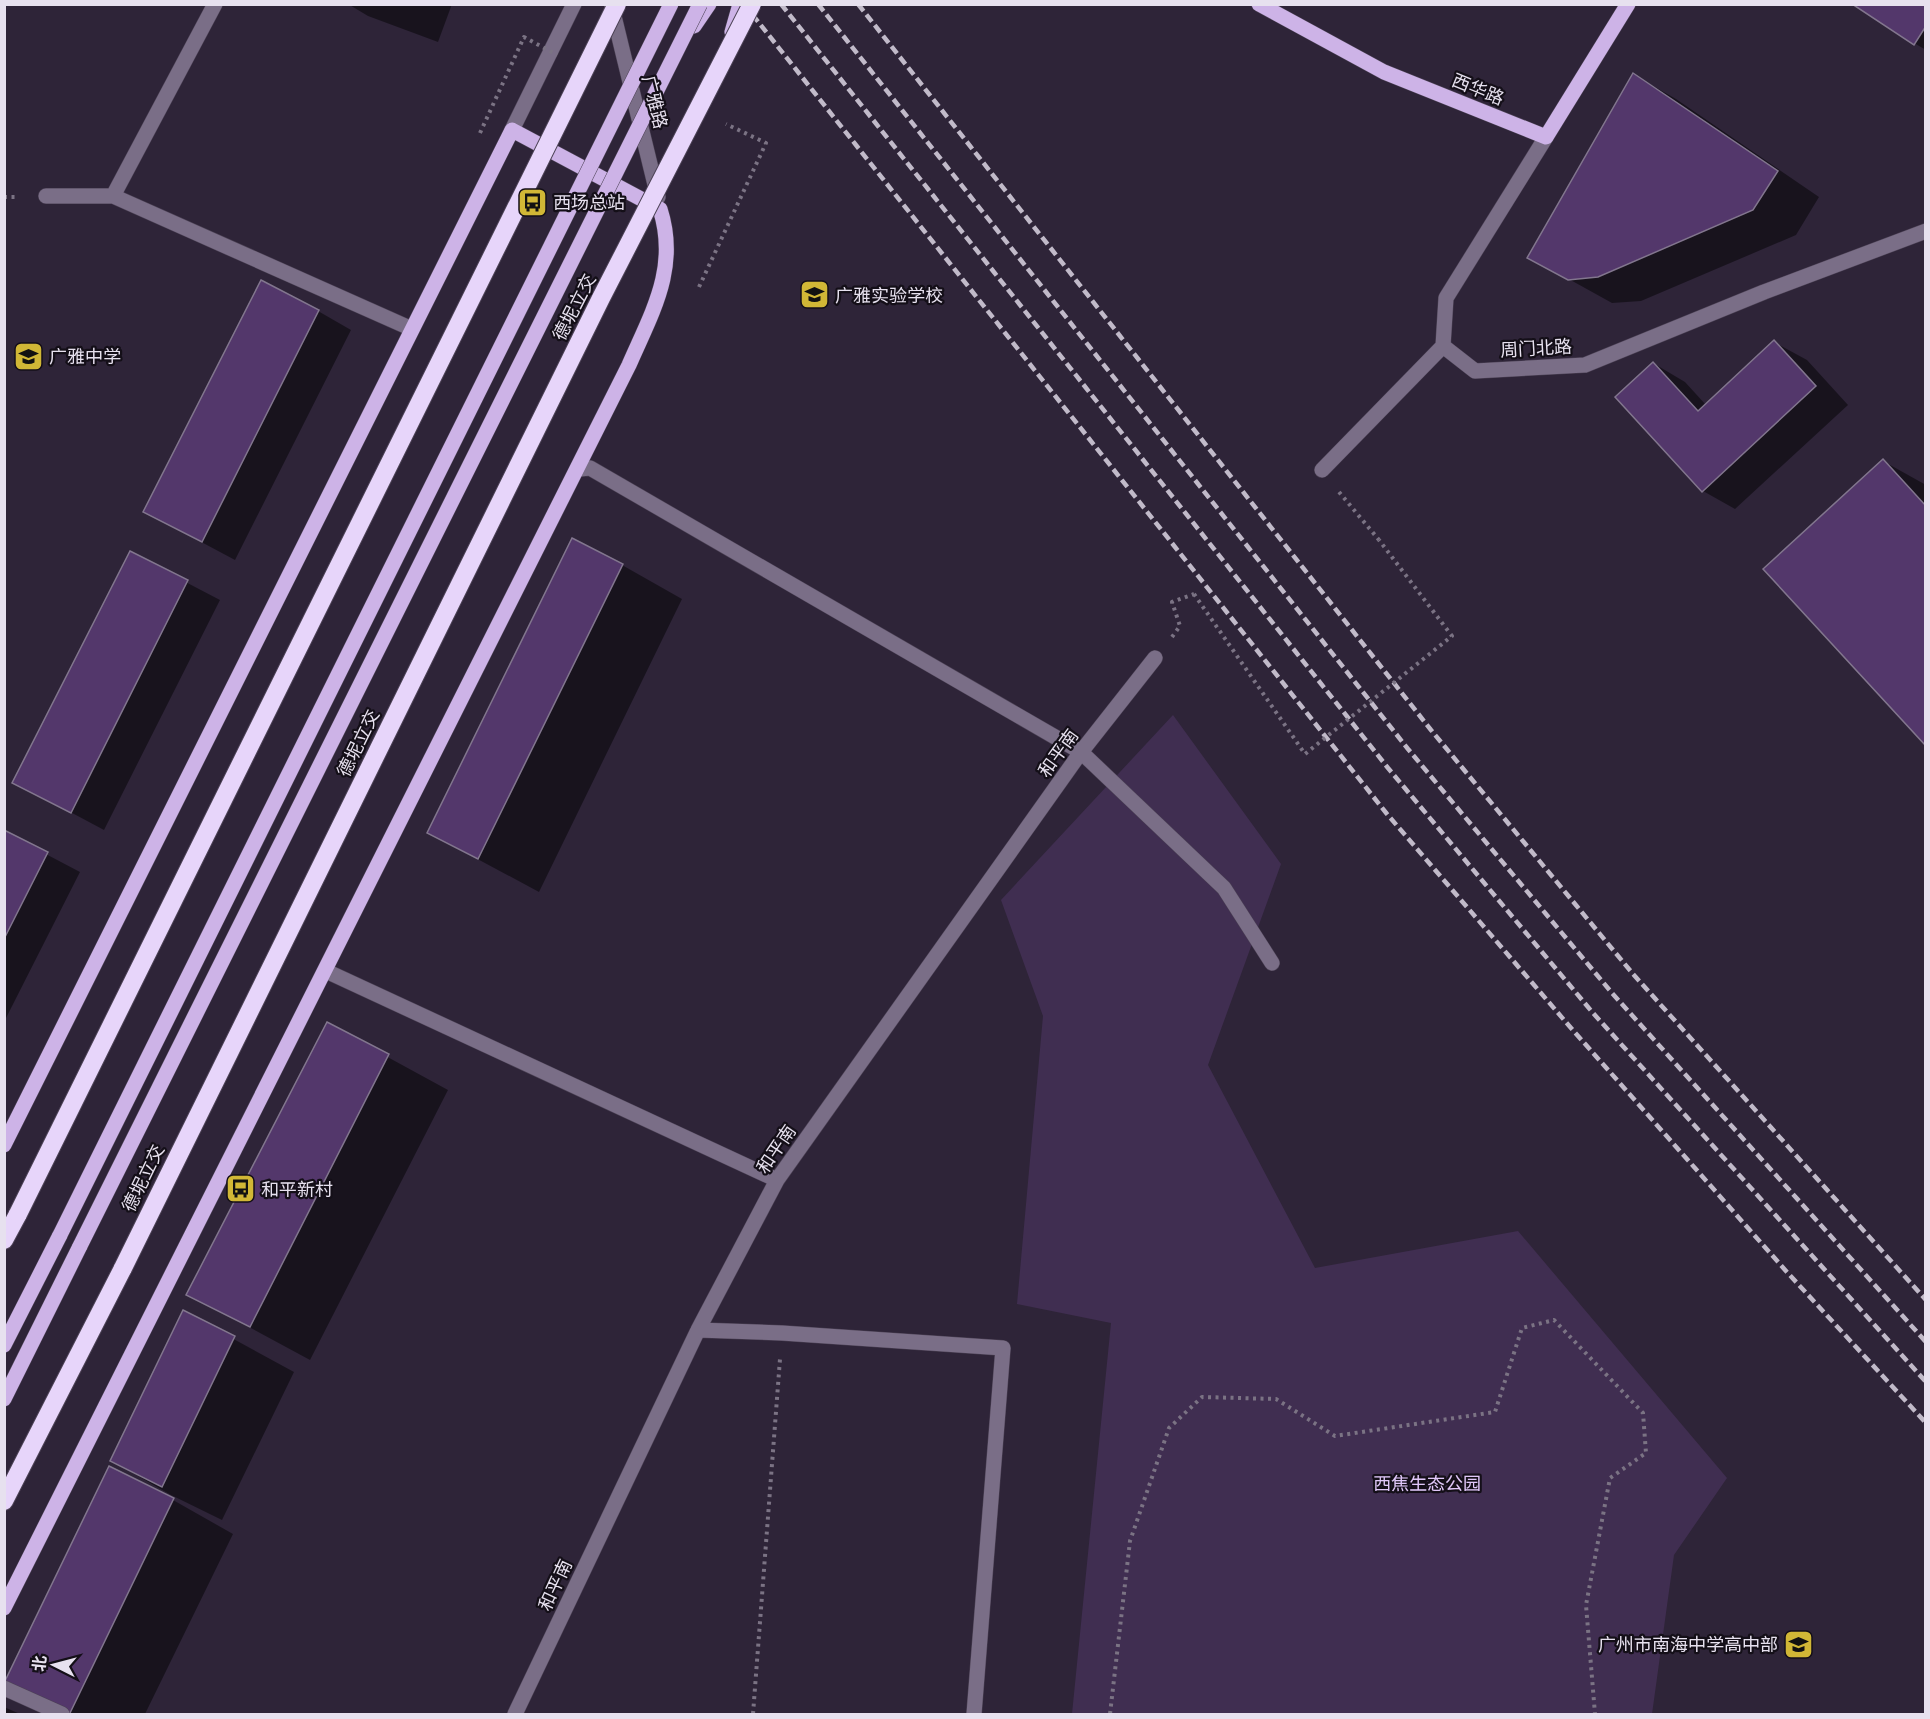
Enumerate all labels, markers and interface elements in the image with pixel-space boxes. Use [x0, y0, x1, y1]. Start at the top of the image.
street label: 西华路 [1449, 69, 1507, 109]
street label: 广雅路 [638, 73, 672, 131]
bus stop icon: 西场总站 [516, 186, 548, 218]
place label: 西场总站 [553, 192, 625, 213]
street label: 德坭立交 [548, 270, 600, 344]
school or university icon: 广雅实验学校 [798, 279, 830, 311]
place label: 广雅实验学校 [835, 285, 943, 306]
street label: 周门北路 [1499, 336, 1573, 360]
school or university icon: 广雅中学 [12, 340, 44, 372]
place label: 广雅中学 [49, 346, 121, 367]
street label: 德坭立交 [333, 706, 383, 780]
street label: 和平南 [1034, 725, 1082, 781]
street label: 和平南 [752, 1121, 800, 1177]
street label: 德坭立交 [118, 1141, 168, 1215]
bus stop icon: 和平新村 [224, 1173, 256, 1205]
place label: 和平新村 [261, 1179, 333, 1200]
park label: 西焦生态公园 [1373, 1473, 1481, 1494]
street label: 和平南 [534, 1556, 576, 1614]
school or university icon: 广州市南海中学高中部 [1783, 1628, 1815, 1660]
place label: 广州市南海中学高中部 [1598, 1634, 1778, 1655]
north arrow [24, 1635, 84, 1695]
text: 北 [29, 1655, 50, 1672]

